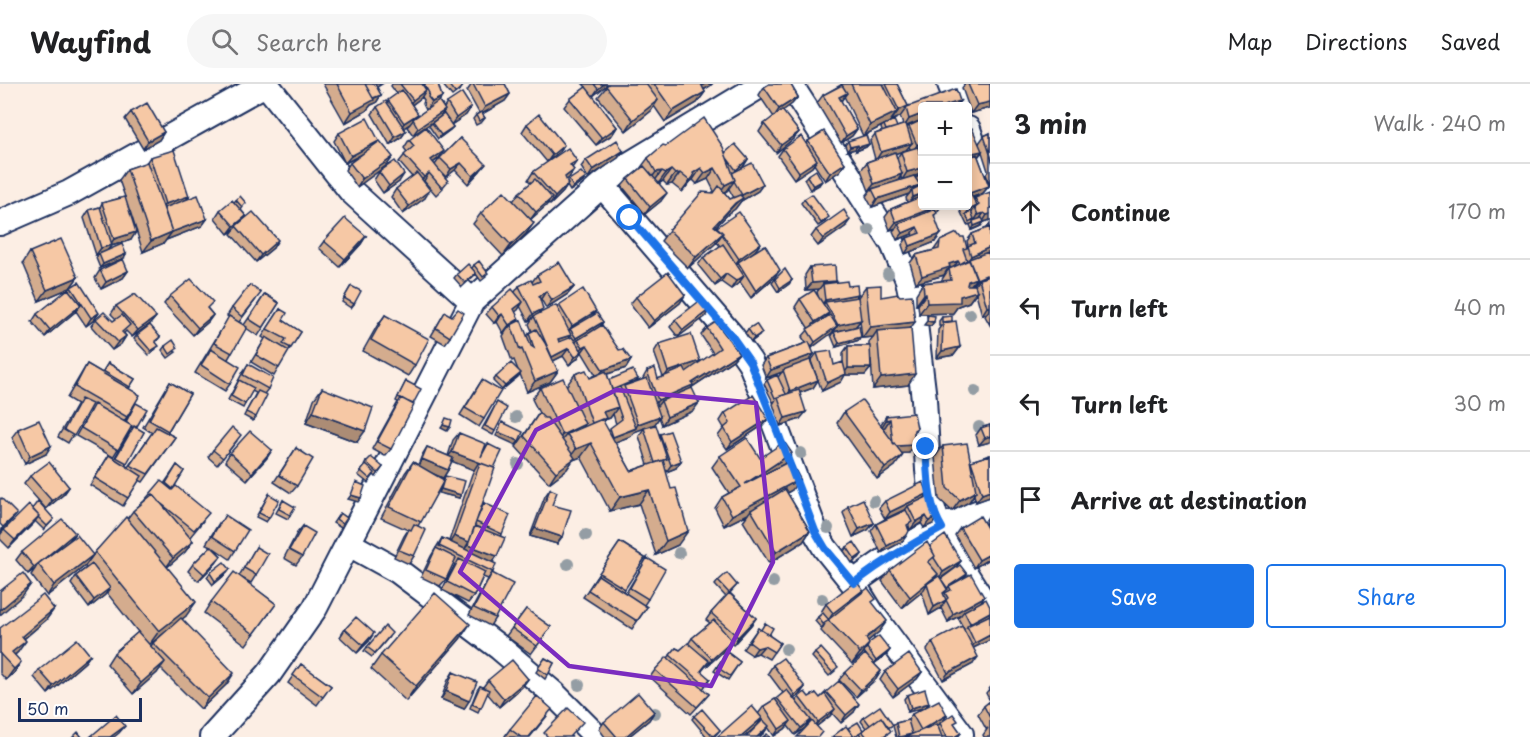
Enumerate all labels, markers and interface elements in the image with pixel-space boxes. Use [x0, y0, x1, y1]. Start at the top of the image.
search box [187, 14, 607, 68]
text: Wayfind [30, 20, 151, 63]
icon: search [208, 25, 241, 58]
text: Search here [256, 25, 382, 58]
text: Map [1227, 25, 1272, 57]
text: Directions [1305, 25, 1407, 57]
text: Saved [1440, 25, 1500, 57]
map controls [918, 102, 972, 210]
button: + [918, 102, 972, 156]
text: 3 min [1014, 104, 1087, 143]
text: Walk · 240 m [1373, 108, 1506, 138]
button: − [918, 156, 972, 210]
icon: ahead [1014, 195, 1047, 228]
text: Continue [1071, 195, 1170, 228]
text: 170 m [1448, 196, 1506, 226]
route start [616, 204, 642, 230]
icon: left [1014, 291, 1047, 324]
text: Turn left [1071, 291, 1168, 324]
text: 40 m [1454, 292, 1506, 322]
icon: left [1014, 387, 1047, 420]
text: Turn left [1071, 387, 1168, 420]
text: 30 m [1453, 388, 1506, 418]
route end [912, 433, 938, 459]
icon: arrive [1014, 483, 1047, 516]
text: Arrive at destination [1071, 483, 1307, 516]
button: Save [1014, 564, 1254, 628]
button: Share [1266, 564, 1506, 628]
scale bar [18, 695, 142, 722]
text: 50 m [27, 696, 68, 720]

